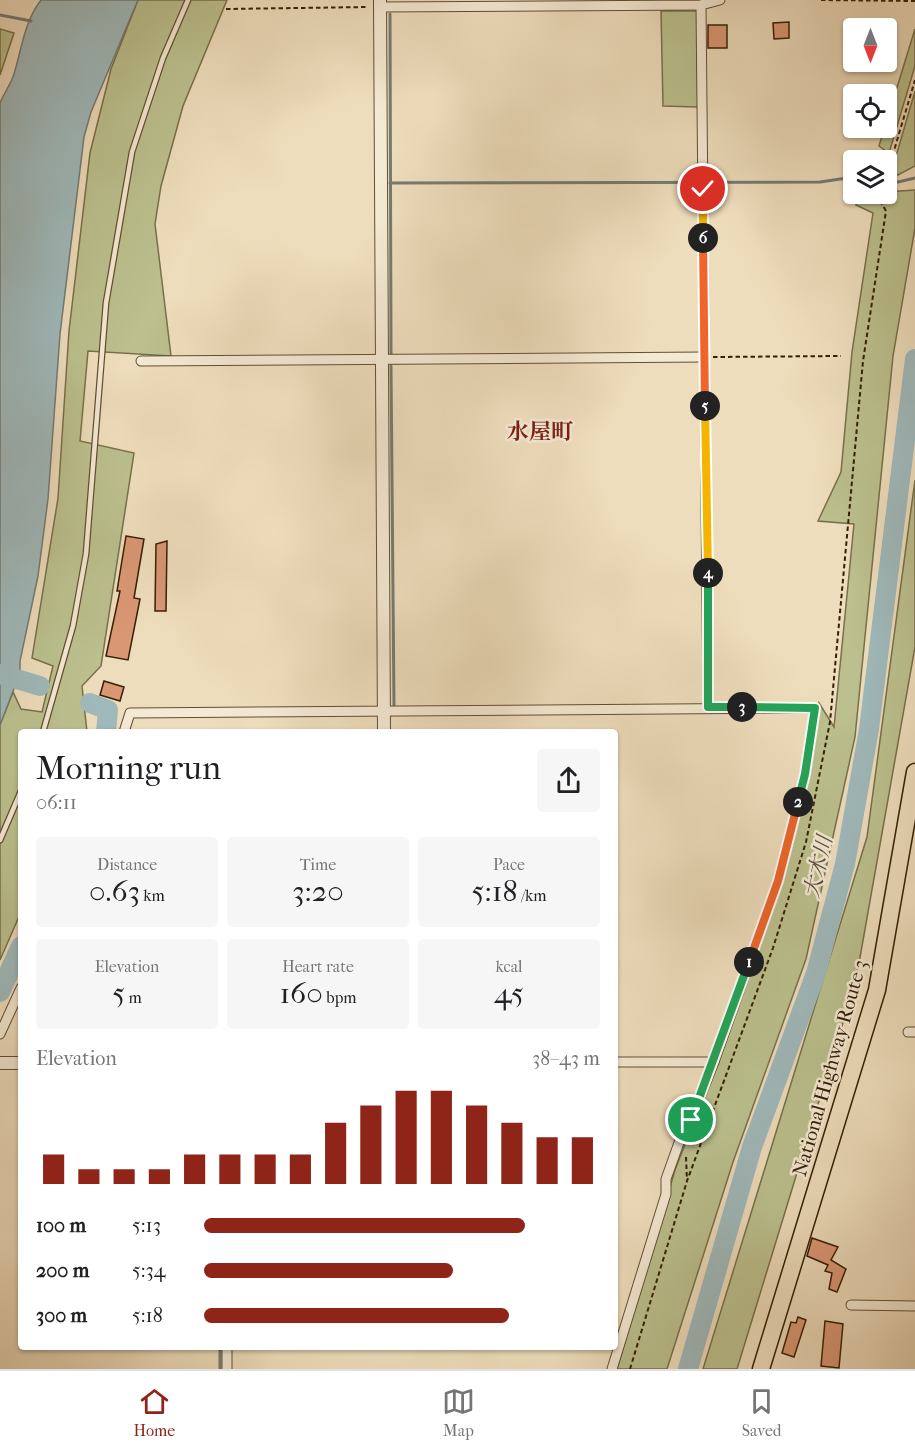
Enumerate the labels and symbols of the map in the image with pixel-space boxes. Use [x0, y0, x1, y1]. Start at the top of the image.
north arrow [843, 18, 897, 72]
pin [677, 163, 728, 214]
pin: 6 [688, 223, 718, 253]
pin: 5 [690, 391, 720, 421]
district label: 水屋町 [507, 419, 573, 445]
pin: 4 [693, 558, 723, 588]
pin: 3 [727, 692, 757, 722]
pin: 2 [783, 787, 813, 817]
water label: 大木川 [799, 832, 837, 900]
pin: 1 [734, 947, 764, 977]
street label: National Highway Route 3 [788, 957, 872, 1179]
pin [665, 1094, 716, 1145]

